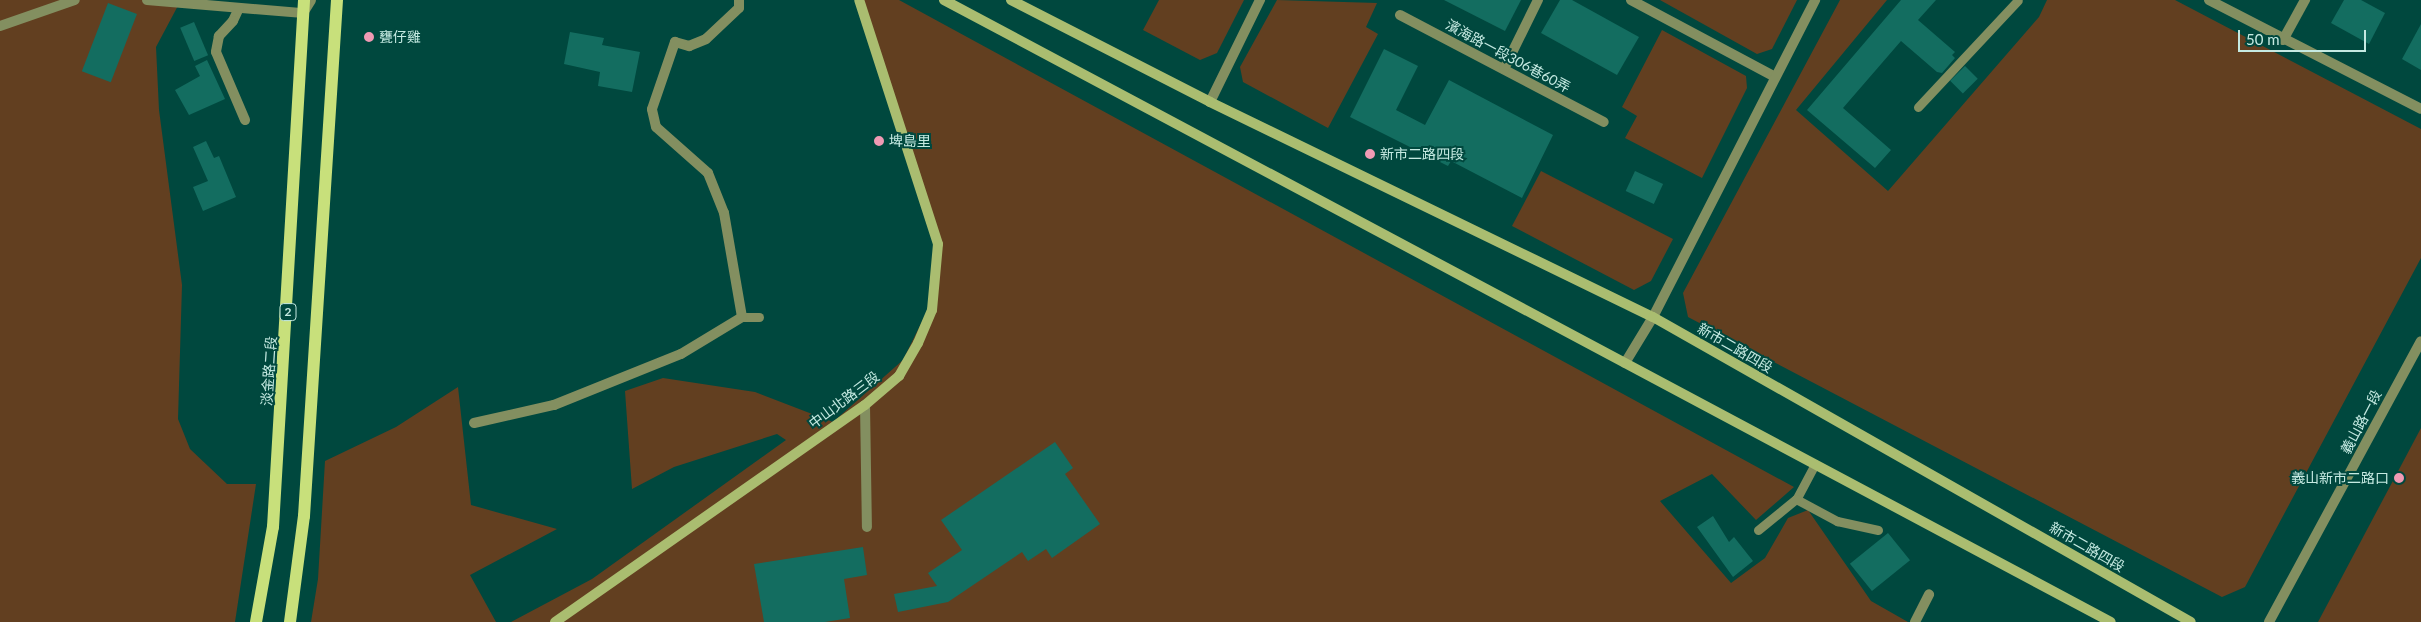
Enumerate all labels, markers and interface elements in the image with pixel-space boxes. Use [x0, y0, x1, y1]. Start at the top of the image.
street label: 濱海路一段306巷60弄 [1443, 16, 1573, 96]
scale bar [2241, 20, 2368, 52]
place label: 甕仔雞 [379, 29, 421, 45]
text: 50 m [2246, 30, 2280, 48]
marker: 甕仔雞 [363, 31, 375, 43]
place label: 埤島里 [889, 133, 931, 149]
marker: 埤島里 [873, 135, 885, 147]
place label: 新市二路四段 [1380, 146, 1464, 162]
marker: 新市二路四段 [1364, 148, 1376, 160]
road number: 2 [279, 302, 297, 322]
street label: 新市二路四段 [1694, 320, 1776, 376]
street label: 淡金路二段 [258, 335, 280, 407]
street label: 中山北路三段 [805, 368, 883, 432]
street label: 義山路一段 [2337, 387, 2385, 457]
place label: 義山新市二路口 [2291, 470, 2389, 486]
marker: 義山新市二路口 [2393, 472, 2405, 484]
street label: 新市二路四段 [2046, 519, 2128, 575]

